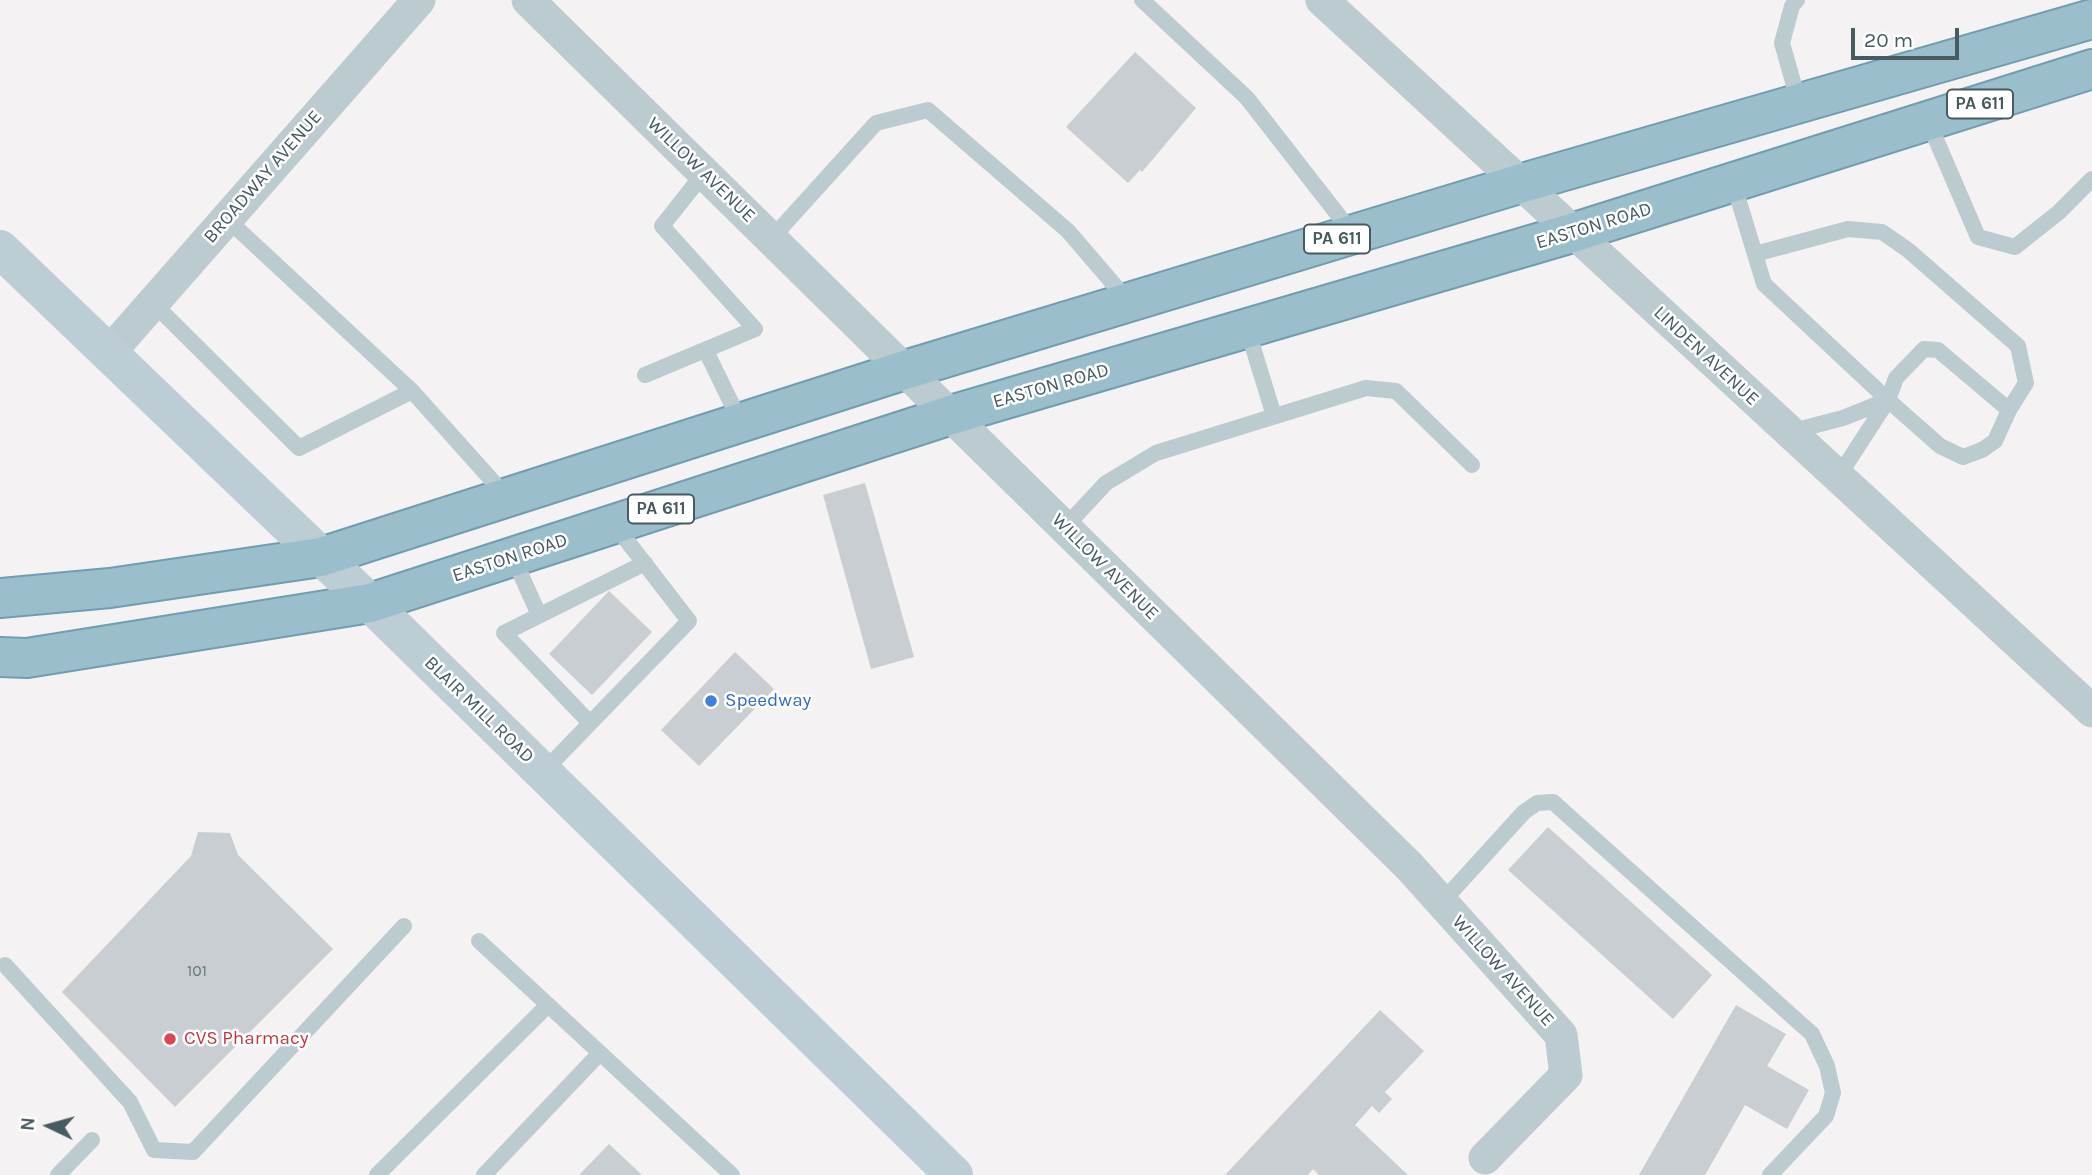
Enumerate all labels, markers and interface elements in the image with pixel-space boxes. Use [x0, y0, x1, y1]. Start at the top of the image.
scale bar [1854, 14, 1962, 58]
text: 20 m [1864, 28, 1913, 52]
road number: PA 611 [1947, 90, 2013, 119]
street label: BROADWAY AVENUE [199, 106, 327, 248]
street label: WILLOW AVENUE [642, 113, 760, 227]
street label: EASTON ROAD [1533, 198, 1655, 254]
road number: PA 611 [1304, 225, 1370, 254]
street label: LINDEN AVENUE [1649, 301, 1763, 411]
street label: EASTON ROAD [990, 359, 1112, 413]
road number: PA 611 [628, 494, 694, 524]
street label: WILLOW AVENUE [1047, 509, 1163, 625]
street label: EASTON ROAD [450, 529, 570, 587]
street label: BLAIR MILL ROAD [419, 652, 539, 768]
place label: Speedway [725, 690, 811, 712]
marker: Speedway [703, 693, 719, 709]
street label: WILLOW AVENUE [1447, 911, 1559, 1031]
house number: 101 [187, 961, 207, 981]
place label: CVS Pharmacy [184, 1028, 309, 1050]
marker: CVS Pharmacy [162, 1031, 178, 1047]
north arrow [14, 1091, 84, 1161]
text: N [17, 1116, 40, 1132]

